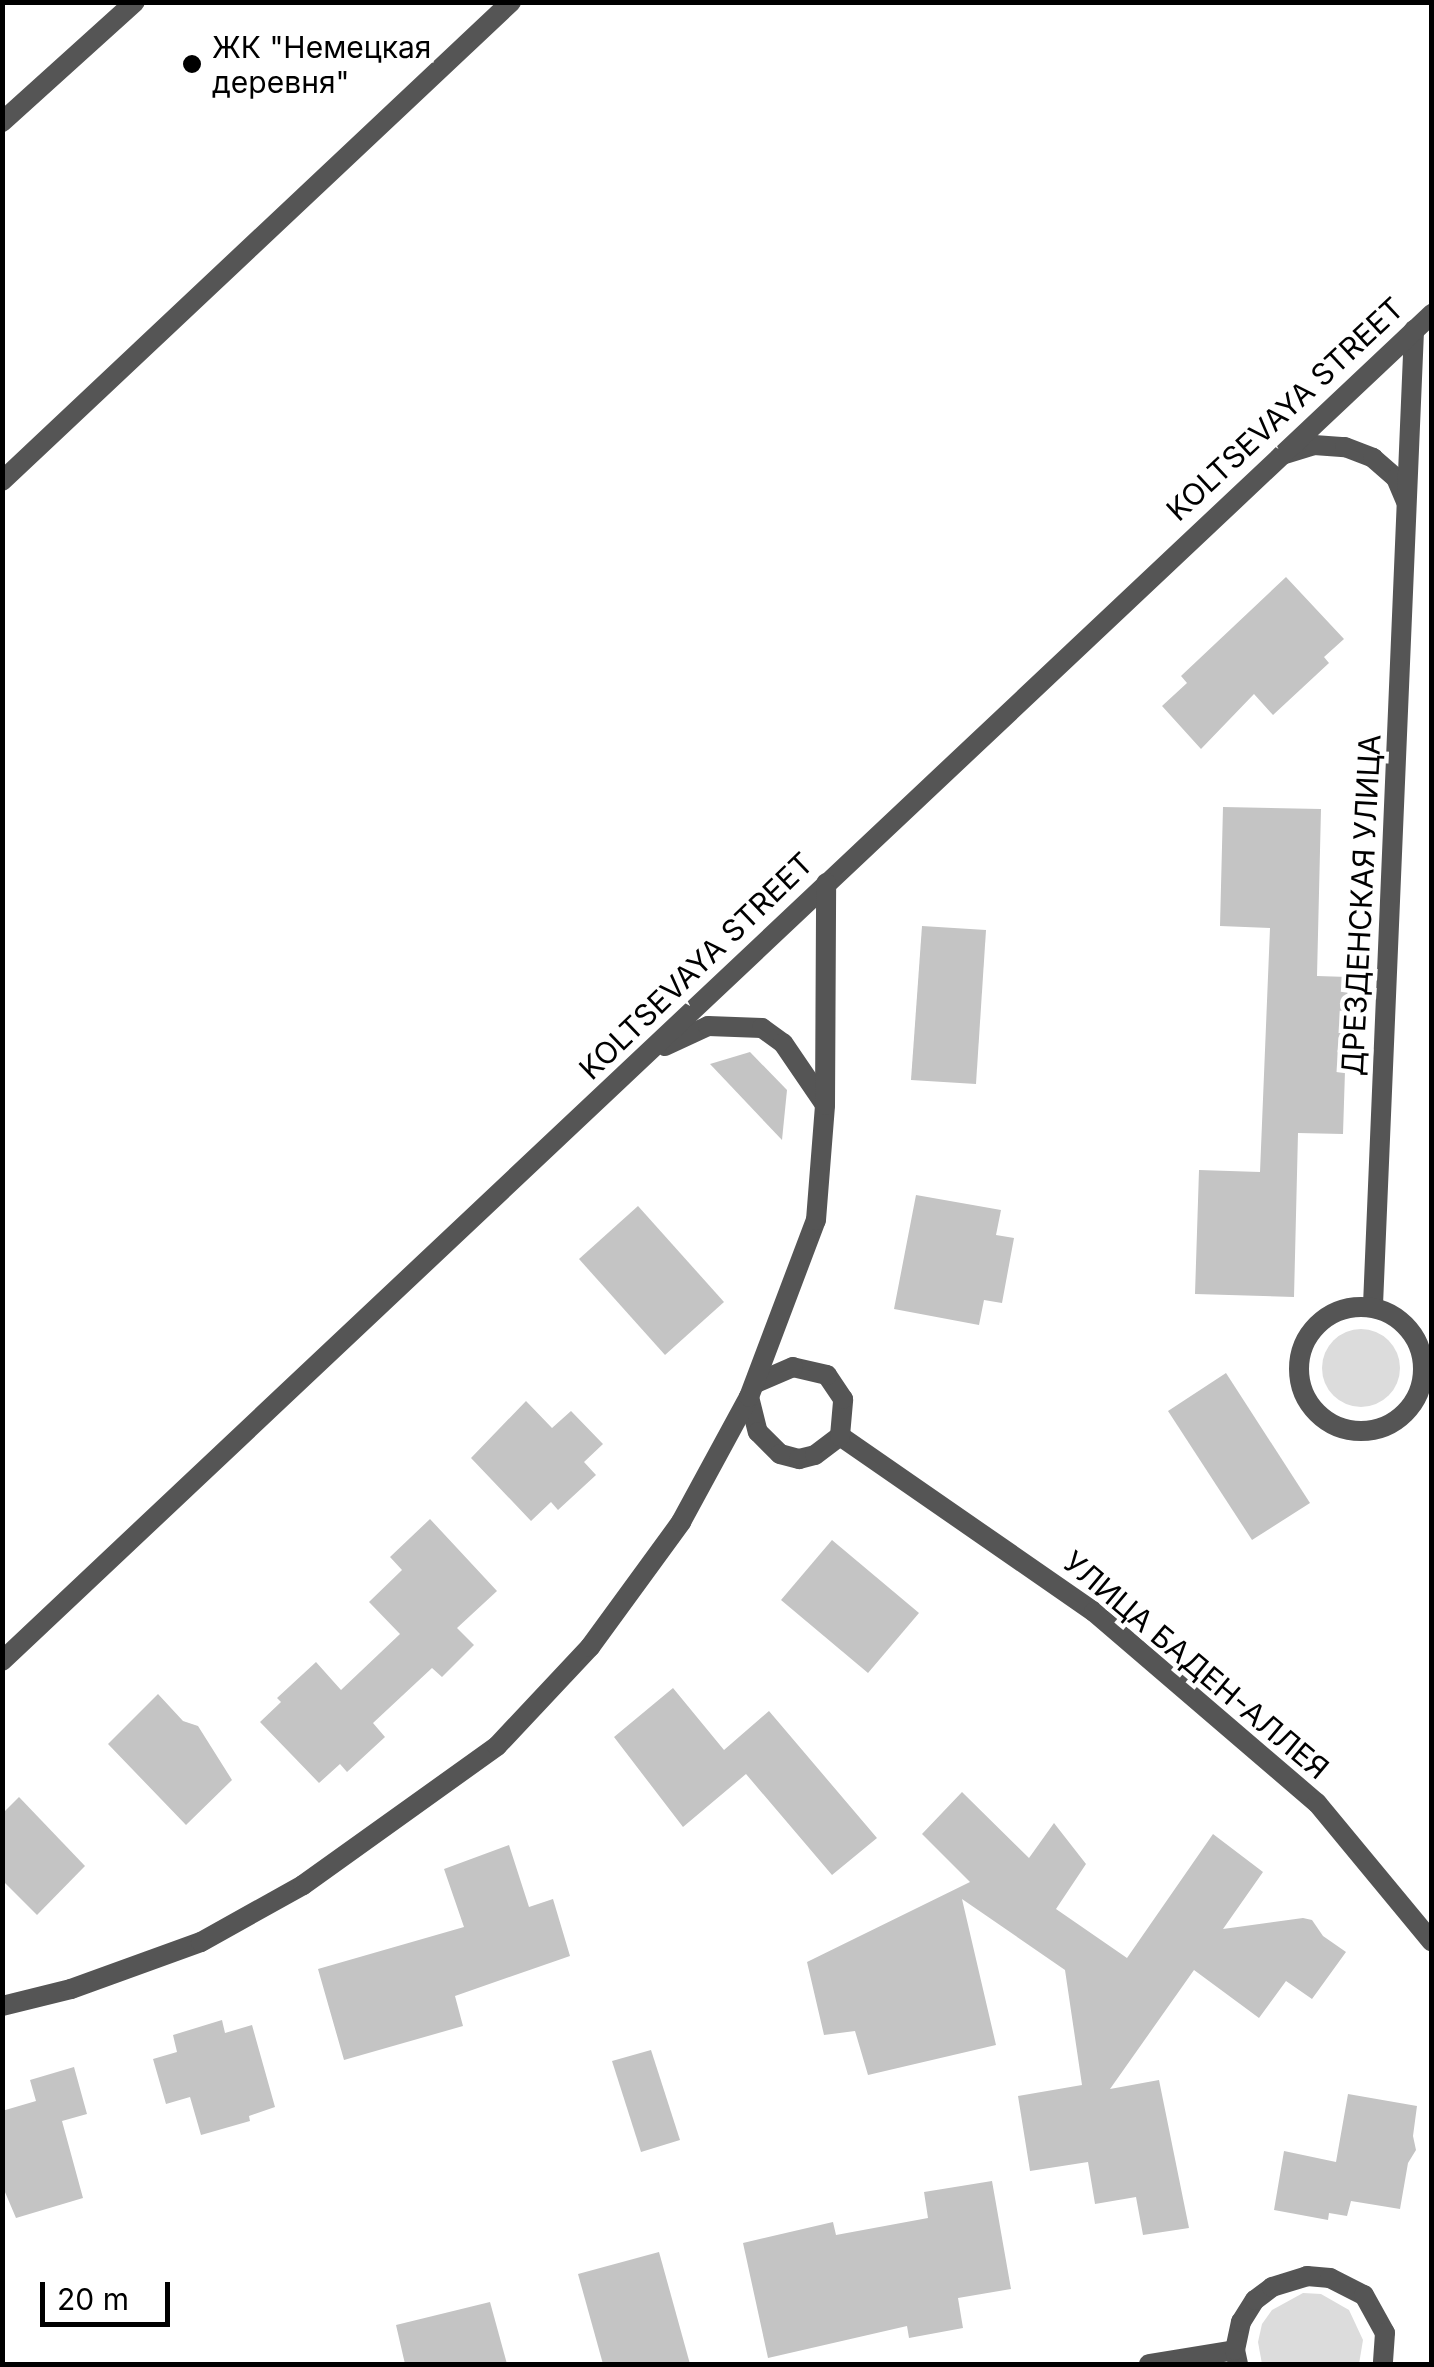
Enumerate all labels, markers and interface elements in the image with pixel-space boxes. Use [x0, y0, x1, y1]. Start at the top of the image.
place label: ЖК "Немецкая деревня" [212, 29, 431, 100]
marker: ЖК "Немецкая деревня" [181, 53, 203, 75]
street label: KOLTSEVAYA STREET [1159, 290, 1411, 528]
street label: ДРЕЗДЕНСКАЯ УЛИЦА [1334, 733, 1388, 1077]
street label: KOLTSEVAYA STREET [572, 845, 820, 1087]
street label: УЛИЦА БАДЕН-АЛЛЕЯ [1056, 1543, 1336, 1787]
scale bar [45, 2262, 175, 2324]
text: 20 m [57, 2281, 129, 2317]

